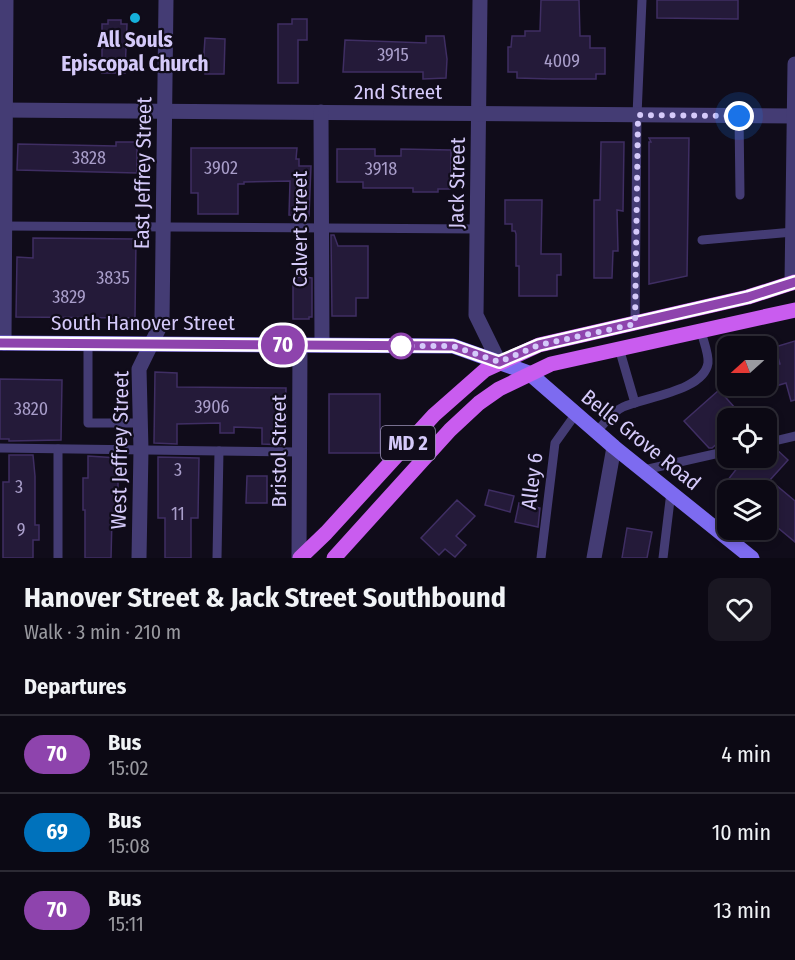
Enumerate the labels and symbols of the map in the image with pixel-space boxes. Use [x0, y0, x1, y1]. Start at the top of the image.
marker: All Souls Episcopal Church [128, 11, 142, 25]
place label: All Souls Episcopal Church [61, 27, 209, 77]
house number: 3915 [377, 44, 409, 66]
house number: 4009 [544, 50, 580, 72]
street label: 2nd Street [354, 79, 442, 105]
street label: East Jeffrey Street [129, 96, 157, 249]
your location [724, 101, 754, 131]
street label: Jack Street [443, 137, 471, 229]
house number: 3828 [72, 147, 106, 169]
house number: 3902 [204, 157, 238, 179]
house number: 3918 [365, 158, 397, 180]
street label: Calvert Street [287, 171, 313, 287]
house number: 3835 [96, 267, 130, 289]
house number: 3829 [52, 286, 86, 308]
street label: South Hanover Street [51, 310, 235, 336]
line badge: 70 [256, 326, 310, 364]
unlabelled marker [388, 333, 414, 359]
north arrow [717, 336, 777, 396]
street label: West Jeffrey Street [106, 370, 134, 530]
street label: Belle Grove Road [576, 384, 706, 496]
street label: Bristol Street [266, 394, 292, 507]
house number: 3906 [195, 396, 230, 418]
house number: 3820 [14, 398, 48, 420]
road number: MD 2 [381, 426, 435, 460]
street label: Alley 6 [516, 451, 548, 511]
house number: 3 [174, 459, 182, 481]
house number: 3 [15, 476, 23, 498]
house number: 11 [171, 503, 185, 525]
house number: 9 [17, 519, 25, 541]

